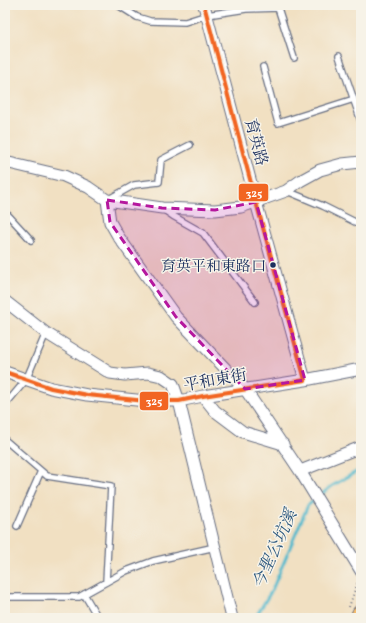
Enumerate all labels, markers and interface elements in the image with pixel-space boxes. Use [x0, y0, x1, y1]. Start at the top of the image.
street label: 育英路 [238, 116, 272, 169]
line badge: 325 [238, 183, 269, 202]
text: 325 [246, 187, 262, 202]
place label: 育英平和東路口 [161, 257, 266, 278]
marker: 育英平和東路口 [268, 260, 278, 270]
street label: 平和東街 [182, 365, 249, 397]
line badge: 325 [139, 391, 169, 411]
text: 325 [146, 395, 162, 410]
water label: 今聖公坑溪 [248, 504, 304, 593]

